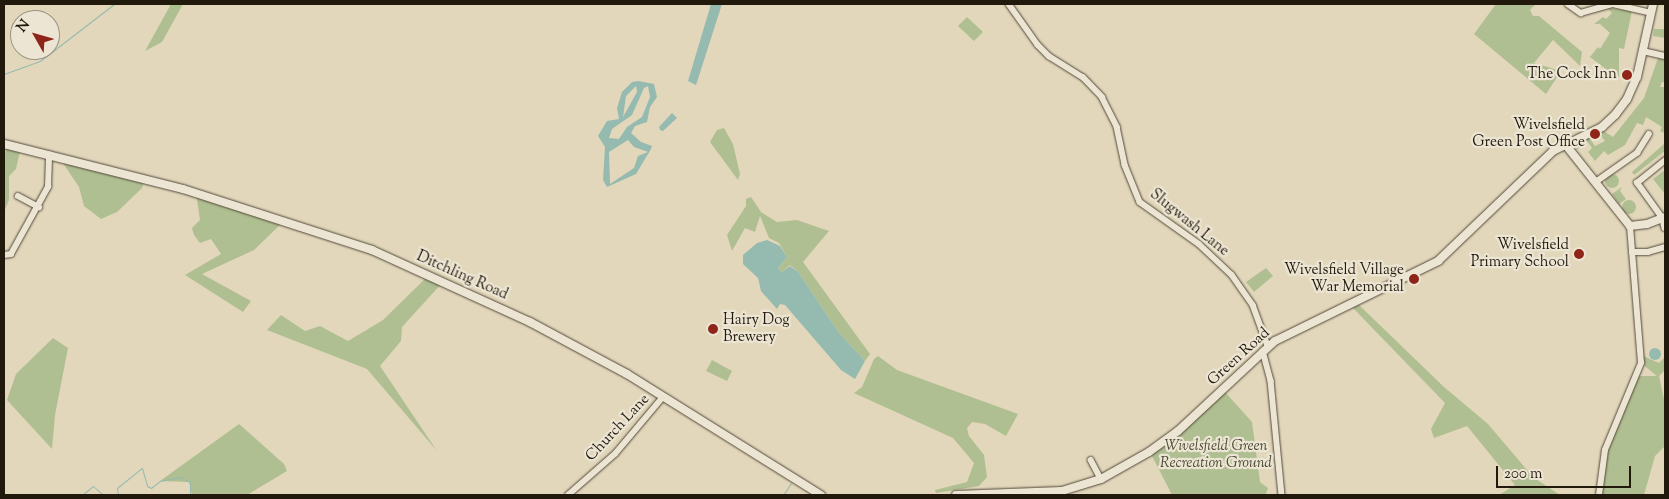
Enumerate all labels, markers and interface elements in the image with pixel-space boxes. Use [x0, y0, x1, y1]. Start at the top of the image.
north arrow [10, 10, 60, 60]
text: N [13, 16, 35, 37]
place label: The Cock Inn [1527, 66, 1617, 84]
marker: The Cock Inn [1621, 69, 1633, 81]
place label: Wivelsfield Green Post Office [1472, 116, 1585, 151]
marker: Wivelsfield Green Post Office [1589, 128, 1601, 140]
street label: Slugwash Lane [1146, 186, 1232, 260]
place label: Wivelsfield Primary School [1471, 236, 1569, 271]
street label: Ditchling Road [414, 248, 510, 304]
marker: Wivelsfield Primary School [1573, 248, 1585, 260]
place label: Wivelsfield Village War Memorial [1284, 261, 1404, 296]
marker: Wivelsfield Village War Memorial [1408, 273, 1420, 285]
place label: Hairy Dog Brewery [723, 311, 790, 346]
marker: Hairy Dog Brewery [707, 323, 719, 335]
street label: Green Road [1204, 324, 1274, 390]
street label: Church Lane [582, 391, 654, 465]
park label: Wivelsfield Green Recreation Ground [1160, 437, 1272, 472]
scale bar [1499, 456, 1634, 488]
text: 200 m [1504, 464, 1543, 485]

